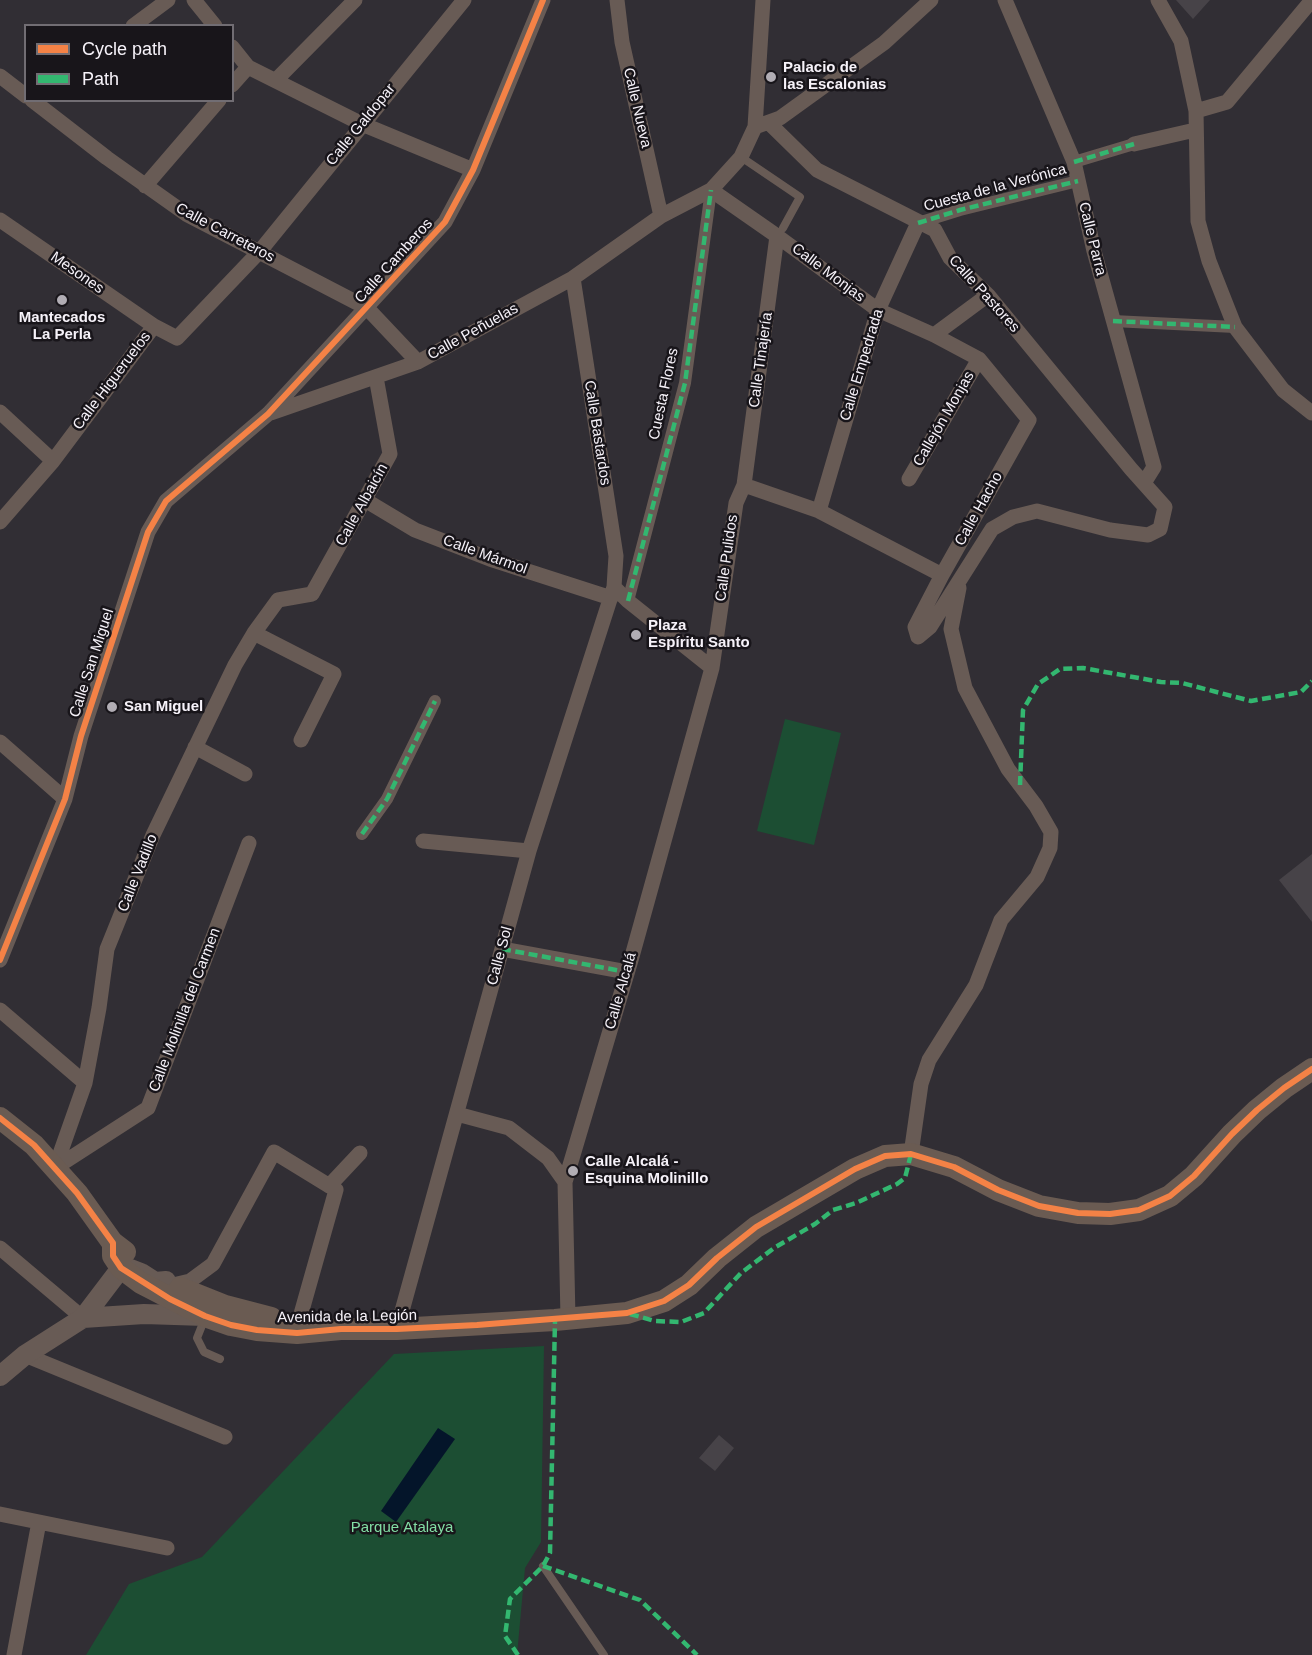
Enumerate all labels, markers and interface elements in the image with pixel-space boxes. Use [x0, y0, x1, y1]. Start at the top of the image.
legend [24, 24, 234, 102]
text: Cycle path [82, 39, 167, 59]
place label: Palacio de las Escalonias [783, 59, 886, 94]
street label: Calle Nueva [619, 66, 655, 150]
text: Path [82, 69, 119, 89]
marker: Palacio de las Escalonias [764, 70, 778, 84]
street label: Calle Galdopar [323, 80, 399, 170]
street label: Cuesta de la Verónica [922, 160, 1068, 216]
street label: Calle Carreteros [173, 199, 277, 267]
street label: Calle Parra [1074, 200, 1110, 278]
street label: Calle Camberos [351, 215, 437, 307]
street label: Calle Monjas [788, 240, 868, 306]
street label: Mesones [47, 248, 107, 298]
street label: Calle Pastores [945, 252, 1023, 336]
marker: Mantecados La Perla [55, 293, 69, 307]
street label: Calle Peñuelas [425, 300, 521, 364]
street label: Calle Empedrada [836, 307, 888, 423]
place label: Mantecados La Perla [19, 309, 105, 344]
street label: Calle Tinajería [745, 311, 777, 409]
street label: Calle Higueruelos [69, 328, 155, 434]
street label: Cuesta Flores [645, 346, 683, 442]
street label: Callejón Monjas [910, 368, 978, 470]
street label: Calle Bastardos [580, 379, 614, 487]
street label: Calle Albaicín [332, 461, 392, 549]
street label: Calle Hacho [951, 469, 1007, 549]
street label: Calle Pulidos [712, 513, 742, 603]
street label: Calle Mármol [440, 531, 530, 579]
street label: Calle San Miguel [66, 606, 118, 720]
place label: Plaza Espíritu Santo [648, 617, 750, 652]
marker: Plaza Espíritu Santo [629, 628, 643, 642]
place label: San Miguel [124, 698, 203, 716]
marker: San Miguel [105, 700, 119, 714]
street label: Calle Vadillo [114, 831, 162, 915]
street label: Calle Molinilla del Carmen [145, 925, 225, 1095]
street label: Calle Sol [484, 925, 516, 987]
street label: Calle Alcalá [601, 950, 641, 1032]
place label: Calle Alcalá - Esquina Molinillo [585, 1153, 708, 1188]
marker: Calle Alcalá - Esquina Molinillo [566, 1164, 580, 1178]
street label: Avenida de la Legión [277, 1307, 417, 1327]
park label: Parque Atalaya [351, 1519, 453, 1537]

